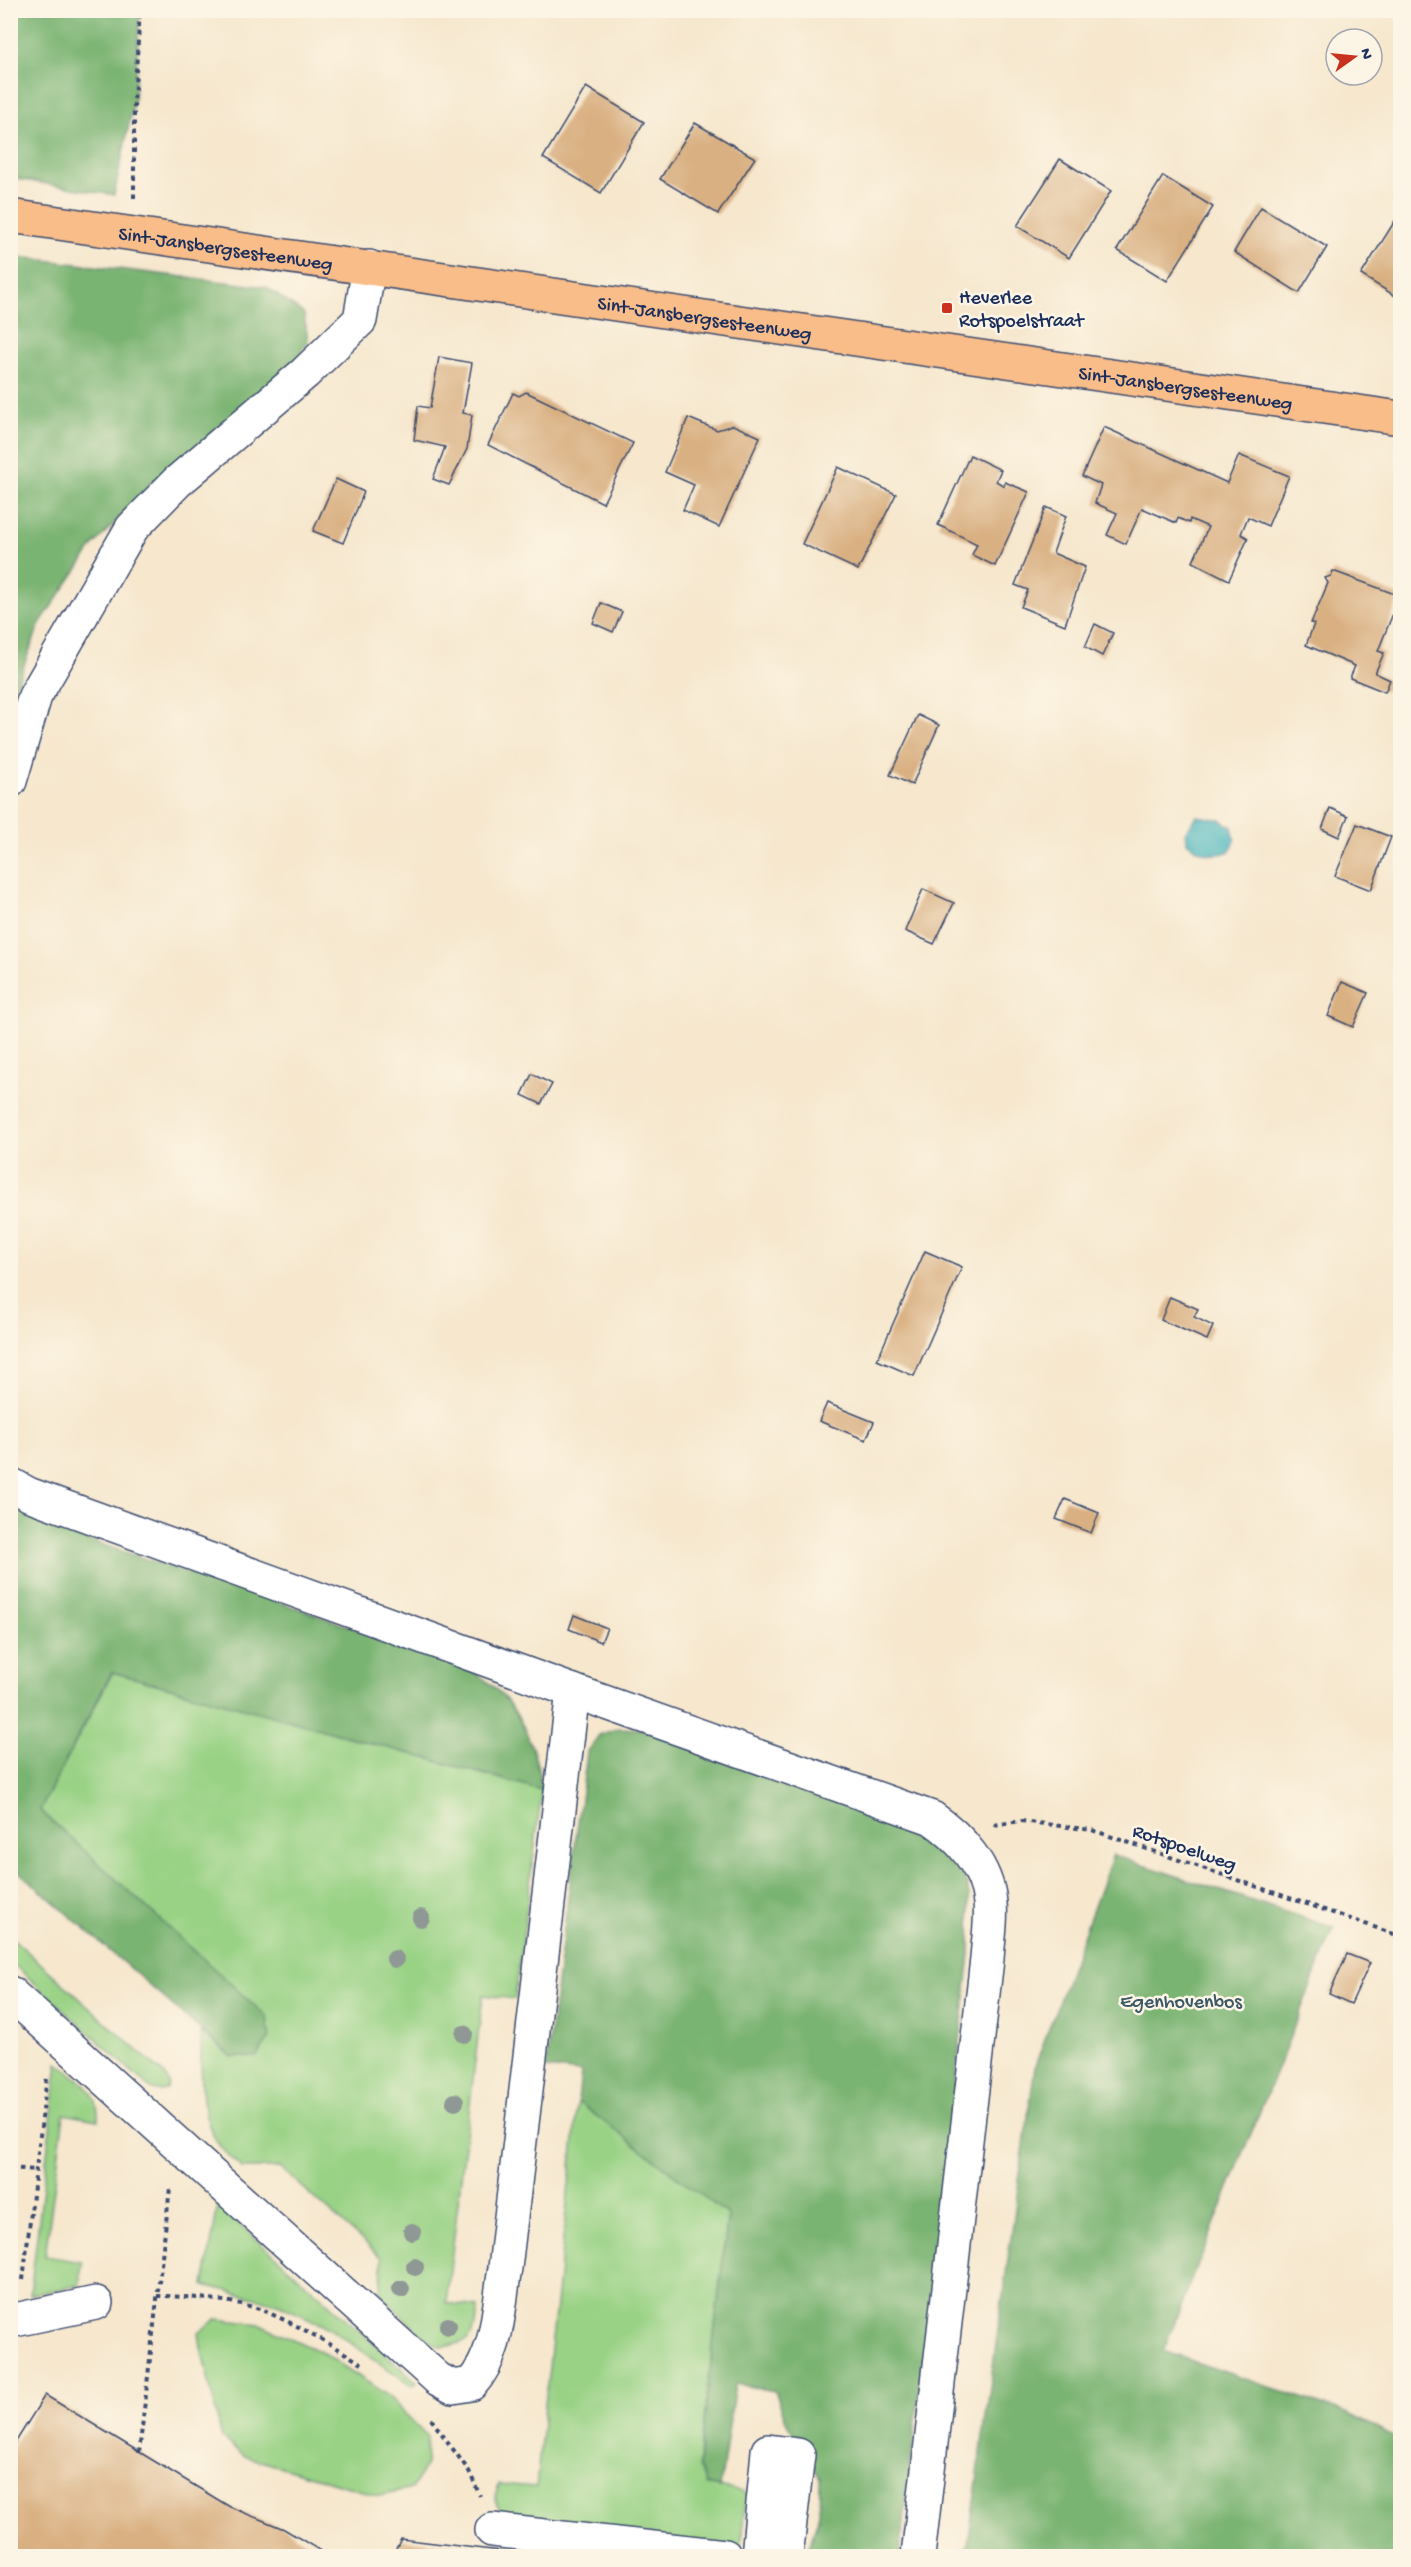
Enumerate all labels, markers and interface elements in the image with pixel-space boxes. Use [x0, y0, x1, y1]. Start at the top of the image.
north arrow [1324, 27, 1384, 87]
text: N [1355, 47, 1376, 62]
street label: Sint-Jansbergsesteenweg [117, 224, 334, 278]
place label: Heverlee Rotspoelstraat [959, 288, 1085, 334]
street label: Sint-Jansbergsesteenweg [596, 293, 813, 347]
marker: Heverlee Rotspoelstraat [940, 301, 954, 315]
street label: Sint-Jansbergsesteenweg [1077, 363, 1294, 417]
street label: Rotspoelweg [1129, 1821, 1239, 1878]
park label: Egenhovenbos [1120, 1992, 1242, 2015]

